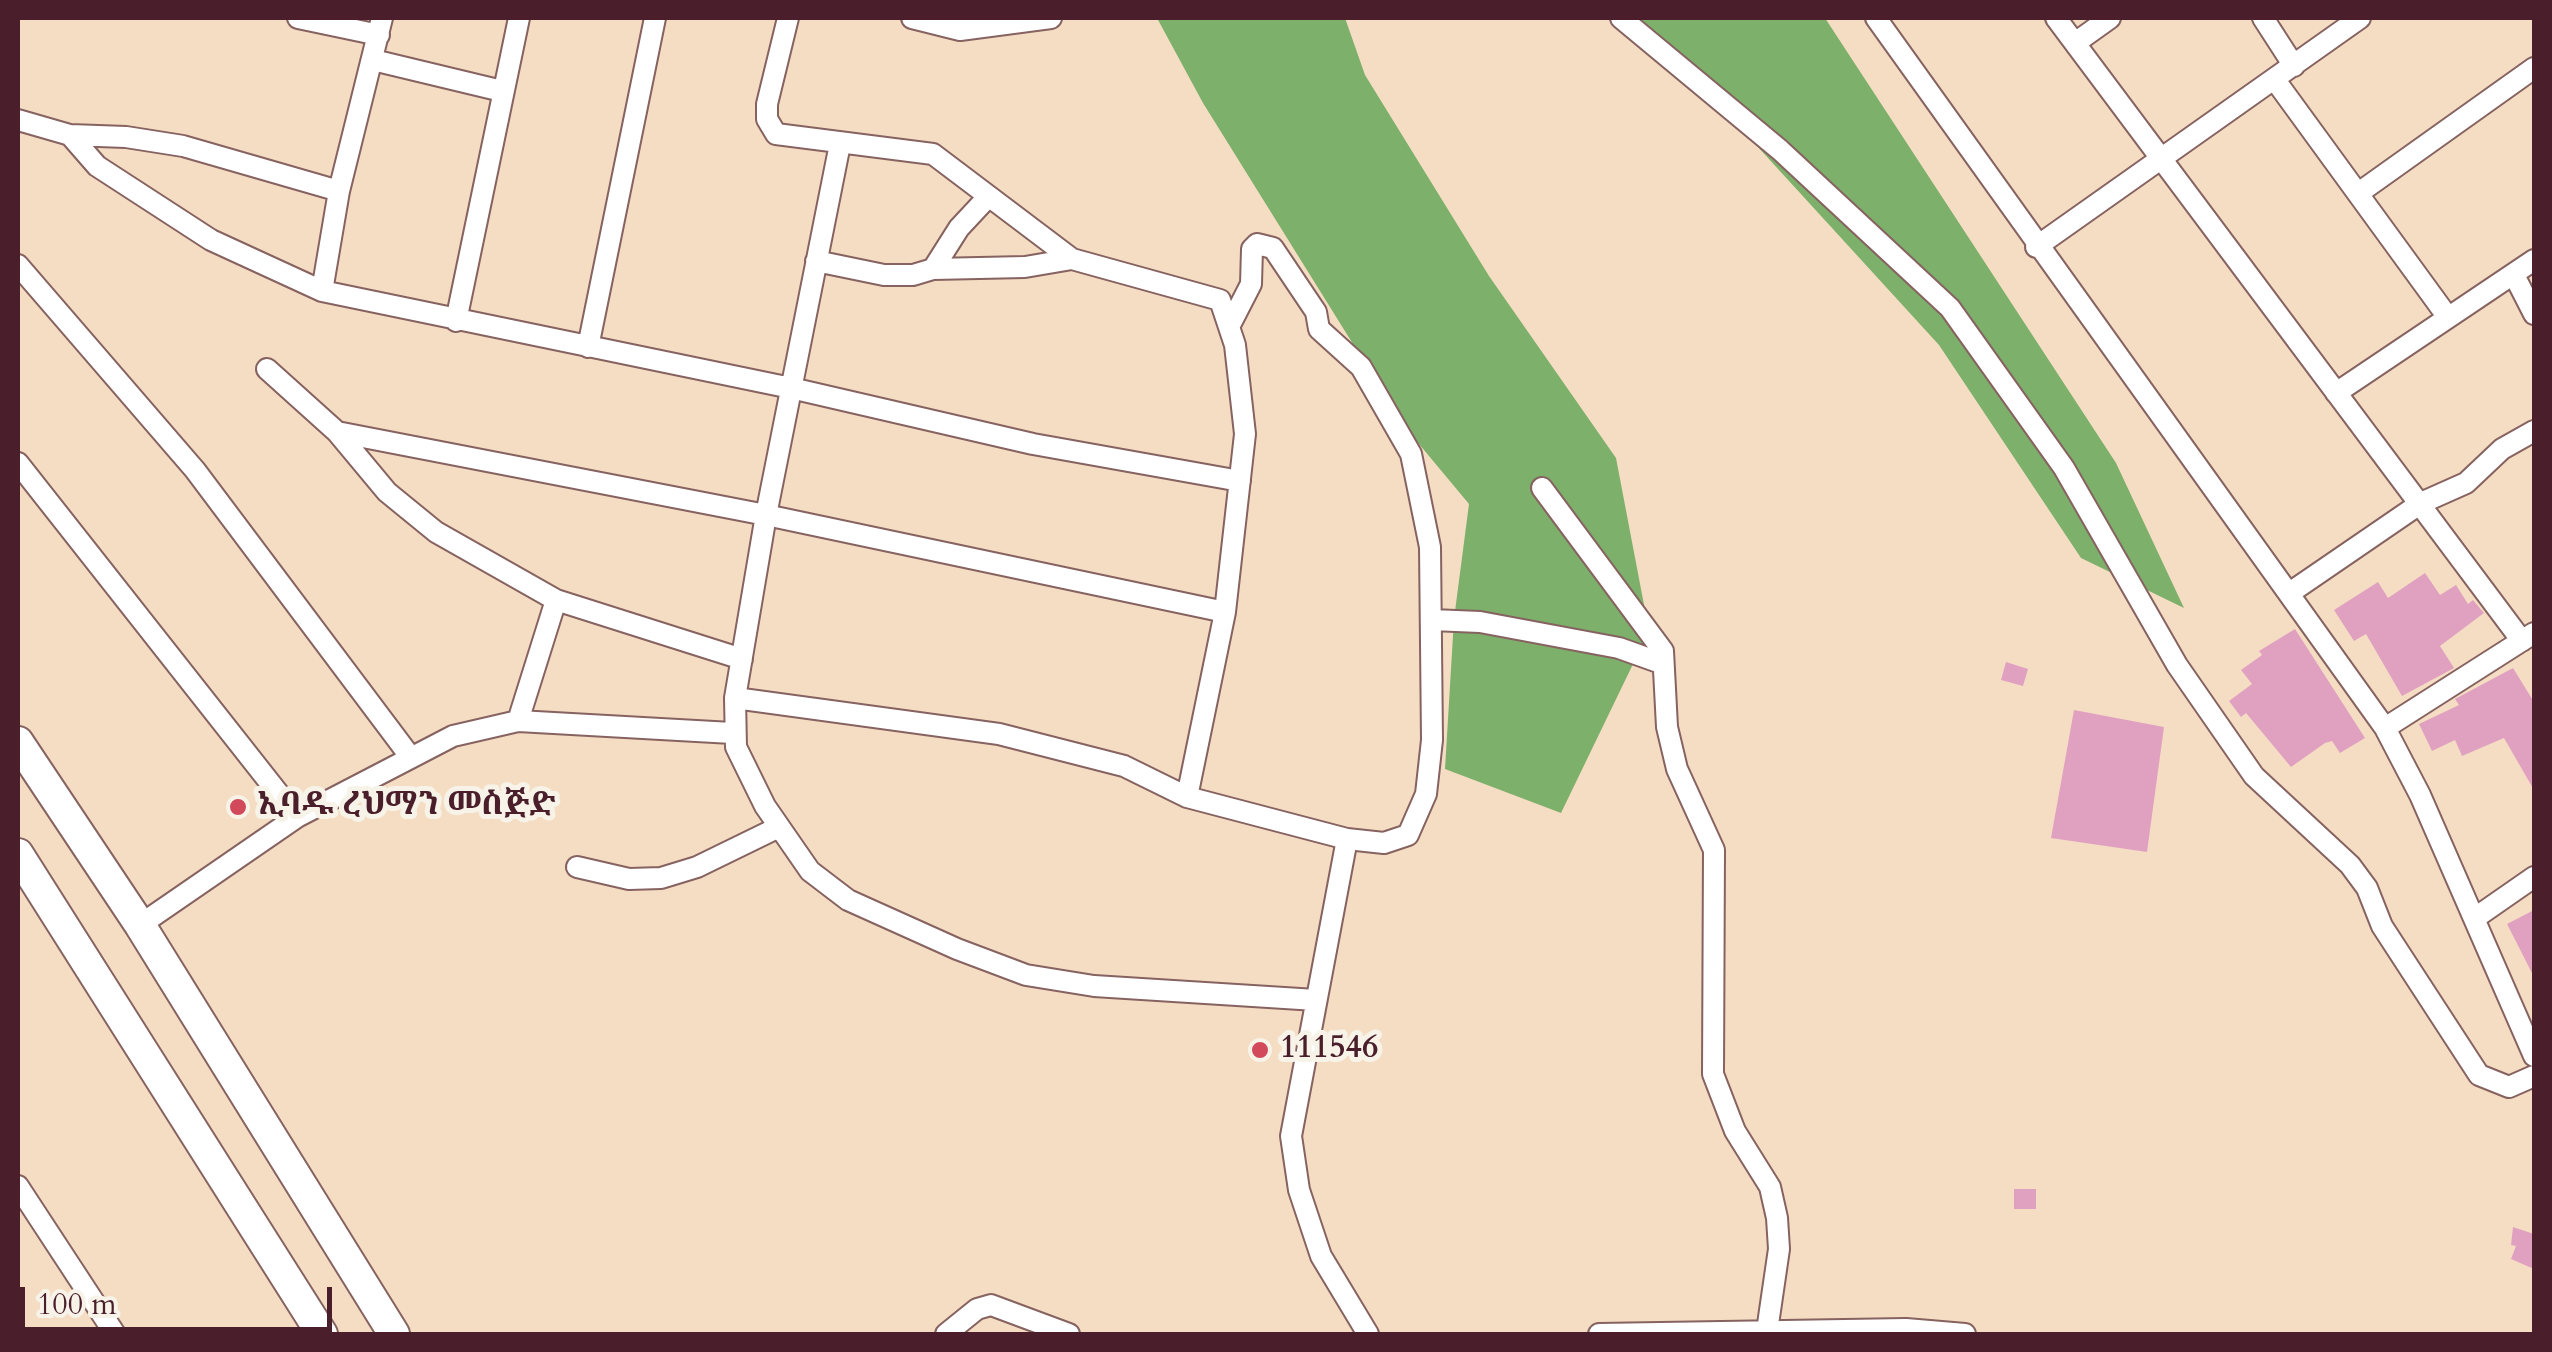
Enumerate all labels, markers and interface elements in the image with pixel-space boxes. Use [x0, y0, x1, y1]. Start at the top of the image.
place label: ኢባዱ ረህማን መስጅድ [258, 788, 555, 826]
marker: ኢባዱ ረህማን መስጅድ [227, 796, 249, 818]
place label: 111546 [1280, 1031, 1378, 1069]
marker: 111546 [1249, 1039, 1271, 1061]
scale bar [25, 1267, 338, 1329]
text: 100 m [37, 1284, 117, 1325]

